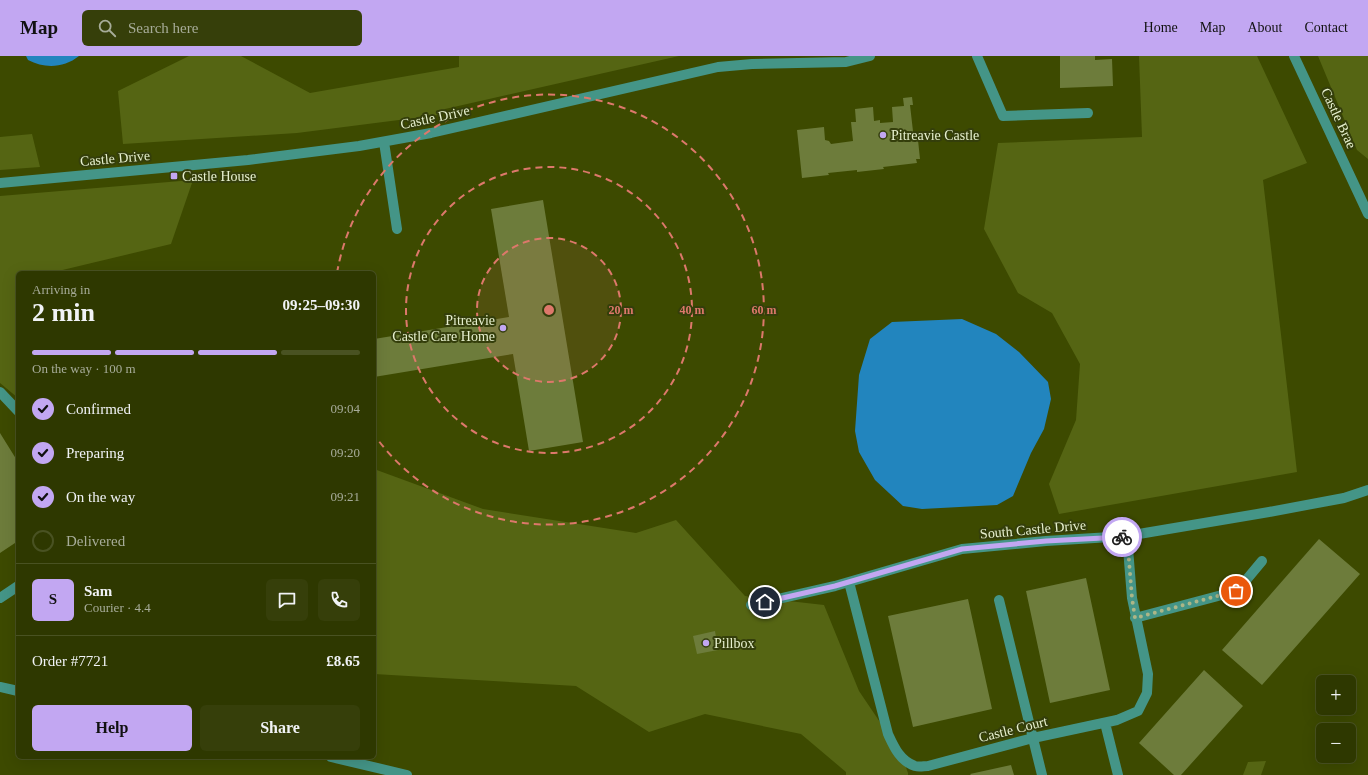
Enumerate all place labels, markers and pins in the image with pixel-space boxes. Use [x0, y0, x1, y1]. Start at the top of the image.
place label: Pitreavie Castle [891, 128, 979, 143]
marker: Pitreavie Castle [878, 130, 888, 140]
place label: Castle House [182, 169, 256, 184]
marker: Castle House [169, 171, 179, 181]
centre of rings [542, 303, 556, 317]
place label: Pitreavie Castle Care Home [392, 313, 495, 344]
marker: Pitreavie Castle Care Home [498, 323, 508, 333]
pin [1219, 574, 1253, 608]
pin [748, 585, 782, 619]
place label: Pillbox [714, 636, 754, 651]
marker: Pillbox [701, 638, 711, 648]

